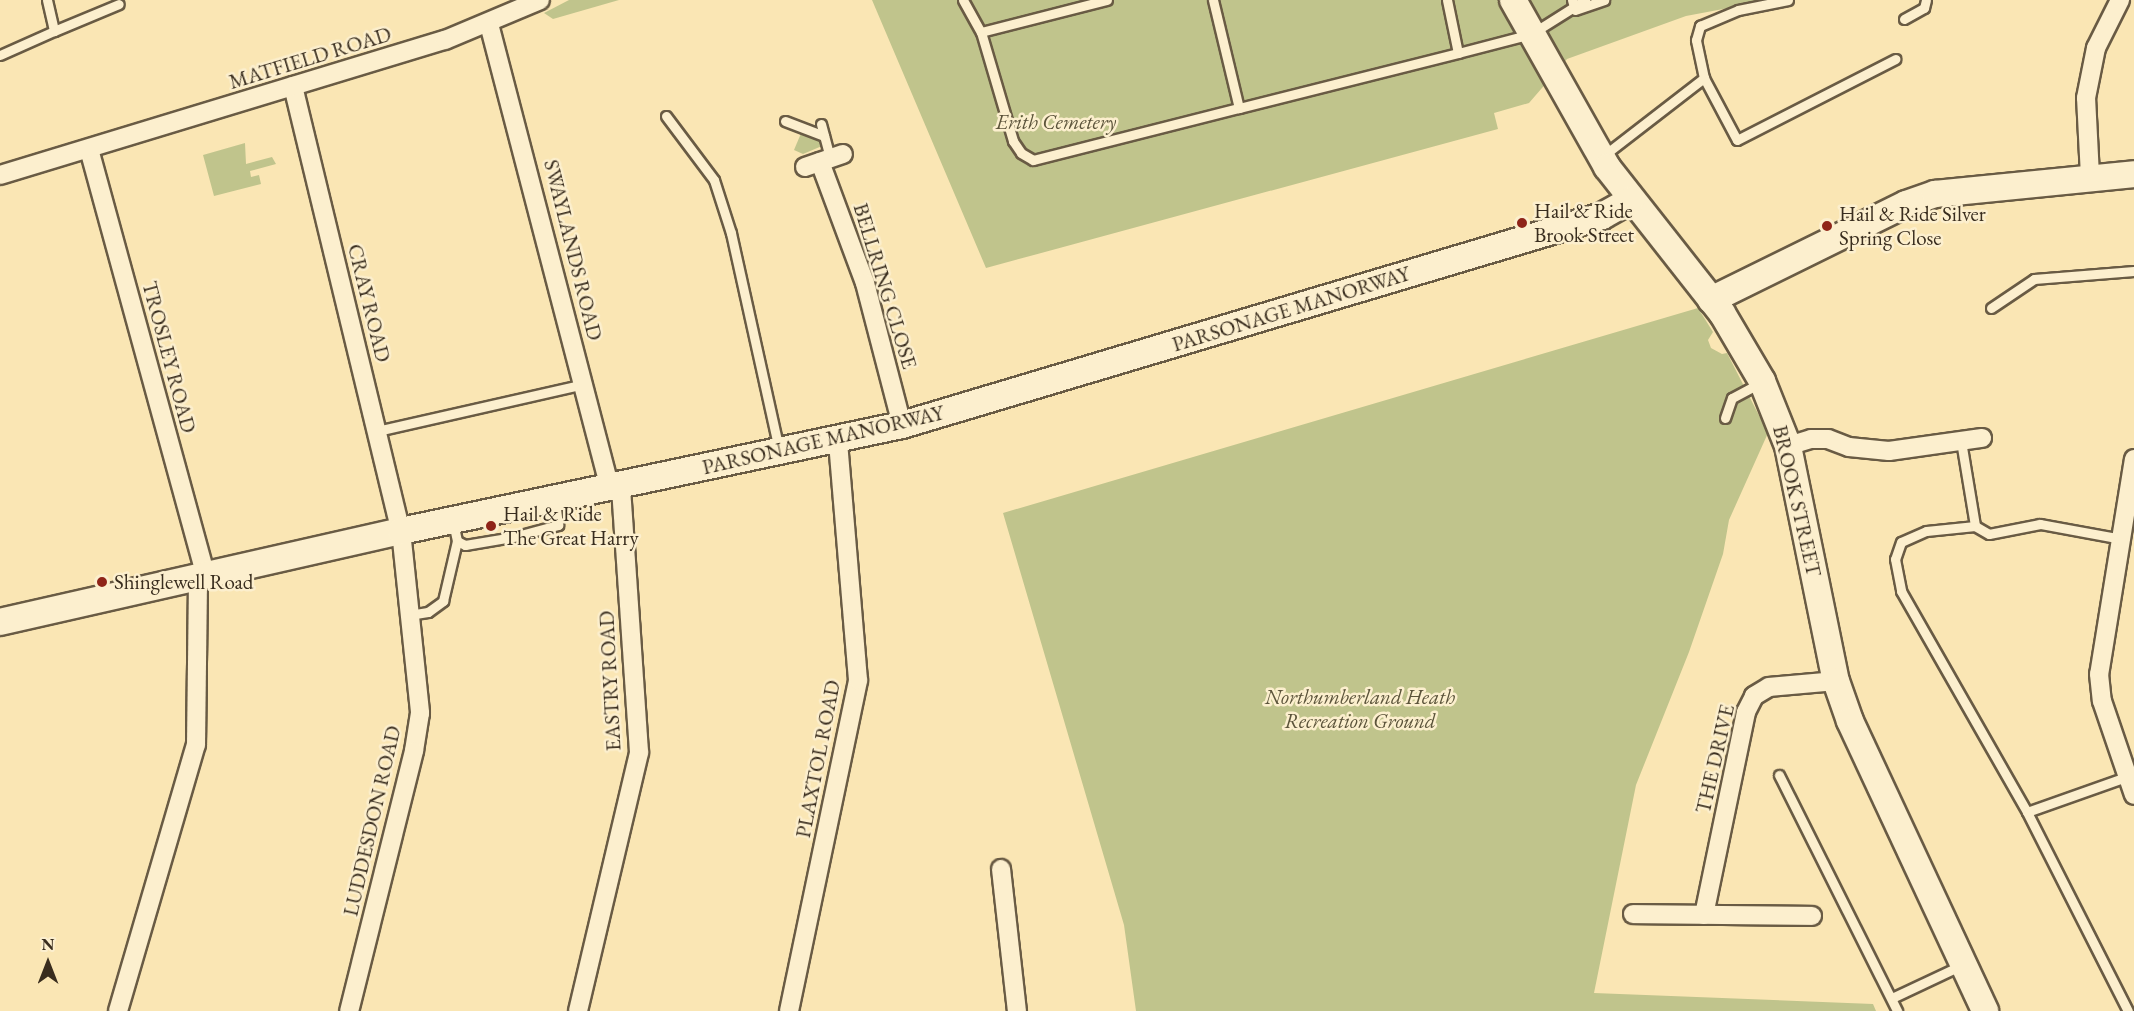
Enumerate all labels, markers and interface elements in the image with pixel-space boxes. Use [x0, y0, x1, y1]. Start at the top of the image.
street label: MATFIELD ROAD [226, 21, 394, 95]
park label: Erith Cemetery [996, 109, 1116, 135]
street label: SWAYLANDS ROAD [538, 157, 608, 343]
place label: Hail & Ride Brook Street [1534, 198, 1634, 248]
street label: BELLRING CLOSE [848, 200, 922, 372]
place label: Hail & Ride Silver Spring Close [1839, 201, 1986, 251]
marker: Hail & Ride Brook Street [1515, 216, 1529, 230]
marker: Hail & Ride Silver Spring Close [1820, 219, 1834, 233]
street label: CRAY ROAD [342, 241, 396, 365]
street label: PARSONAGE MANORWAY [1169, 261, 1413, 357]
street label: TROSLEY ROAD [137, 278, 201, 436]
street label: PARSONAGE MANORWAY [700, 400, 946, 480]
street label: BROOK STREET [1767, 423, 1827, 579]
place label: Hail & Ride The Great Harry [503, 501, 639, 551]
marker: Hail & Ride The Great Harry [484, 519, 498, 533]
place label: Shinglewell Road [114, 569, 253, 595]
marker: Shinglewell Road [95, 575, 109, 589]
street label: EASTRY ROAD [594, 610, 626, 752]
street label: PLAXTOL ROAD [790, 678, 846, 840]
park label: Northumberland Heath Recreation Ground [1265, 684, 1455, 734]
street label: THE DRIVE [1690, 702, 1740, 816]
street label: LUDDESDON ROAD [338, 723, 406, 919]
north arrow [18, 933, 78, 993]
text: N [42, 934, 54, 955]

